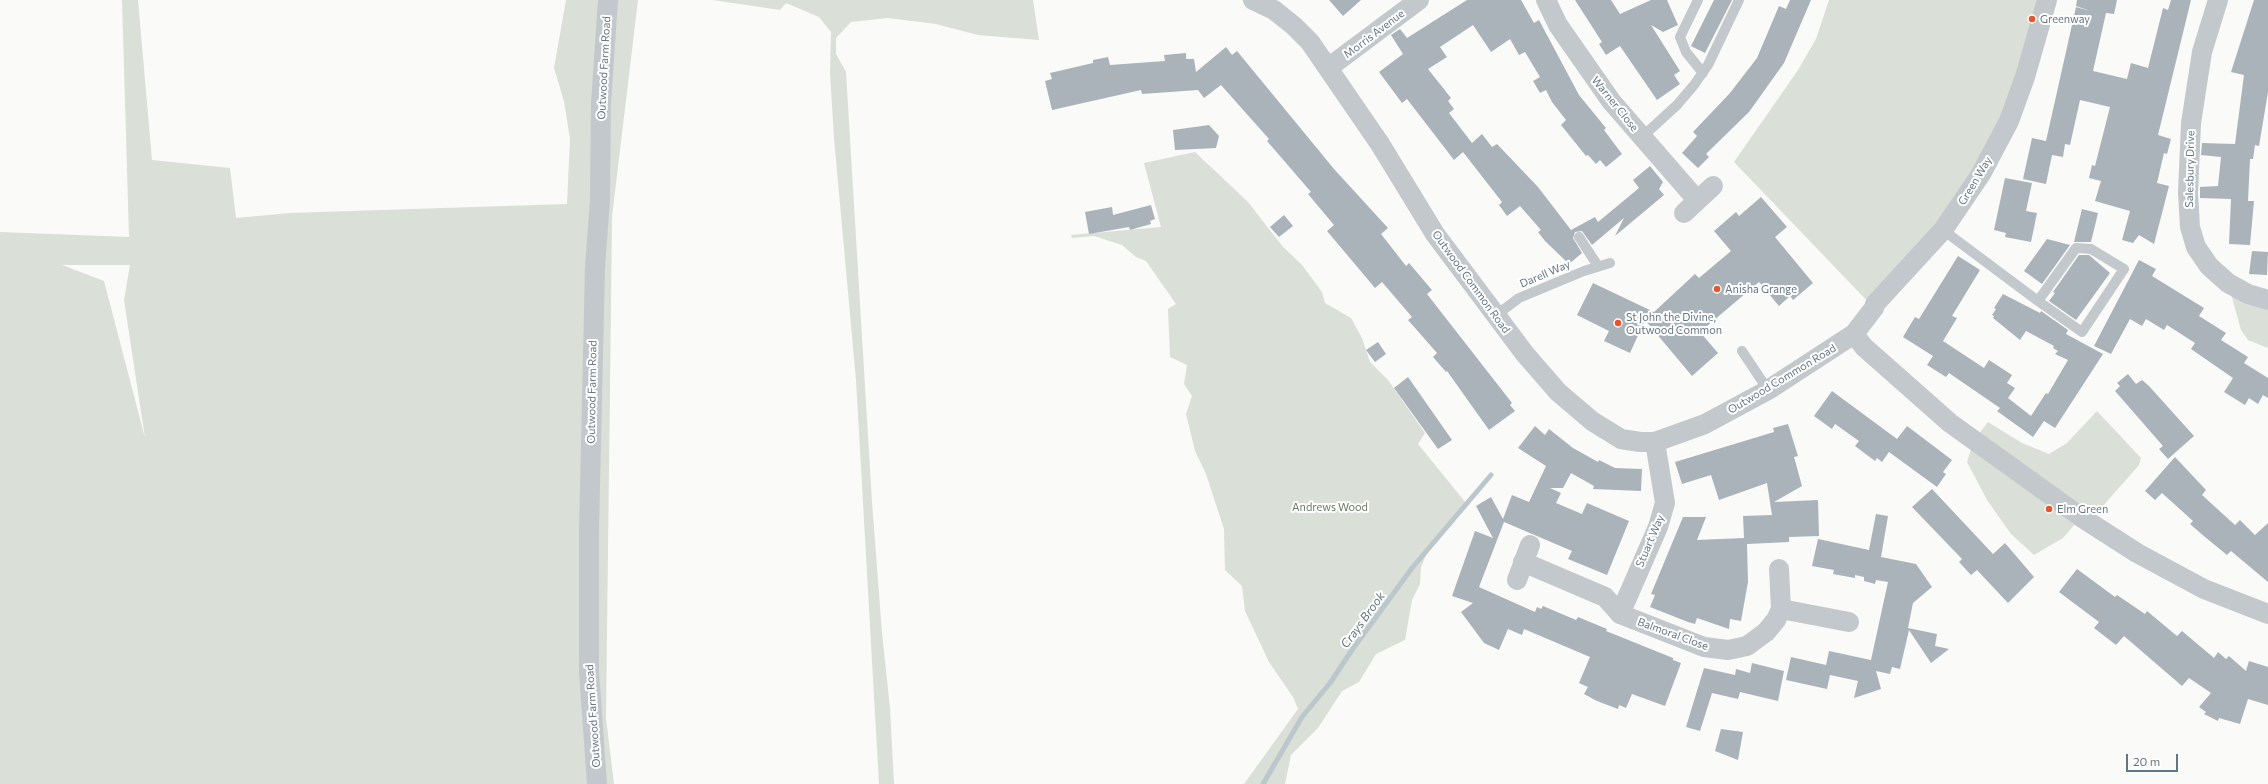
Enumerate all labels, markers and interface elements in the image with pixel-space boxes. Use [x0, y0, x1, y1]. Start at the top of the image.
street label: Morris Avenue [1341, 7, 1407, 61]
place label: Greenway [2040, 12, 2090, 26]
marker: Greenway [2027, 14, 2037, 24]
street label: Outwood Farm Road [595, 16, 613, 120]
street label: Warner Close [1589, 74, 1641, 134]
street label: Salesbury Drive [2183, 130, 2197, 208]
street label: Green Way [1955, 154, 1995, 208]
street label: Outwood Common Road [1429, 228, 1513, 336]
street label: Darell Way [1518, 257, 1572, 291]
place label: Anisha Grange [1725, 282, 1797, 296]
marker: Anisha Grange [1712, 284, 1722, 294]
place label: St John the Divine, Outwood Common [1626, 310, 1722, 336]
marker: St John the Divine, Outwood Common [1613, 318, 1623, 328]
street label: Outwood Farm Road [584, 340, 600, 444]
street label: Outwood Common Road [1726, 341, 1838, 417]
park label: Andrews Wood [1292, 500, 1368, 514]
place label: Elm Green [2057, 502, 2108, 516]
marker: Elm Green [2044, 504, 2054, 514]
street label: Stuart Way [1633, 513, 1667, 569]
water label: Crays Brook [1338, 589, 1388, 651]
street label: Balmoral Close [1636, 615, 1710, 653]
street label: Outwood Farm Road [583, 664, 603, 768]
scale bar [2128, 746, 2180, 772]
text: 20 m [2133, 754, 2160, 768]

